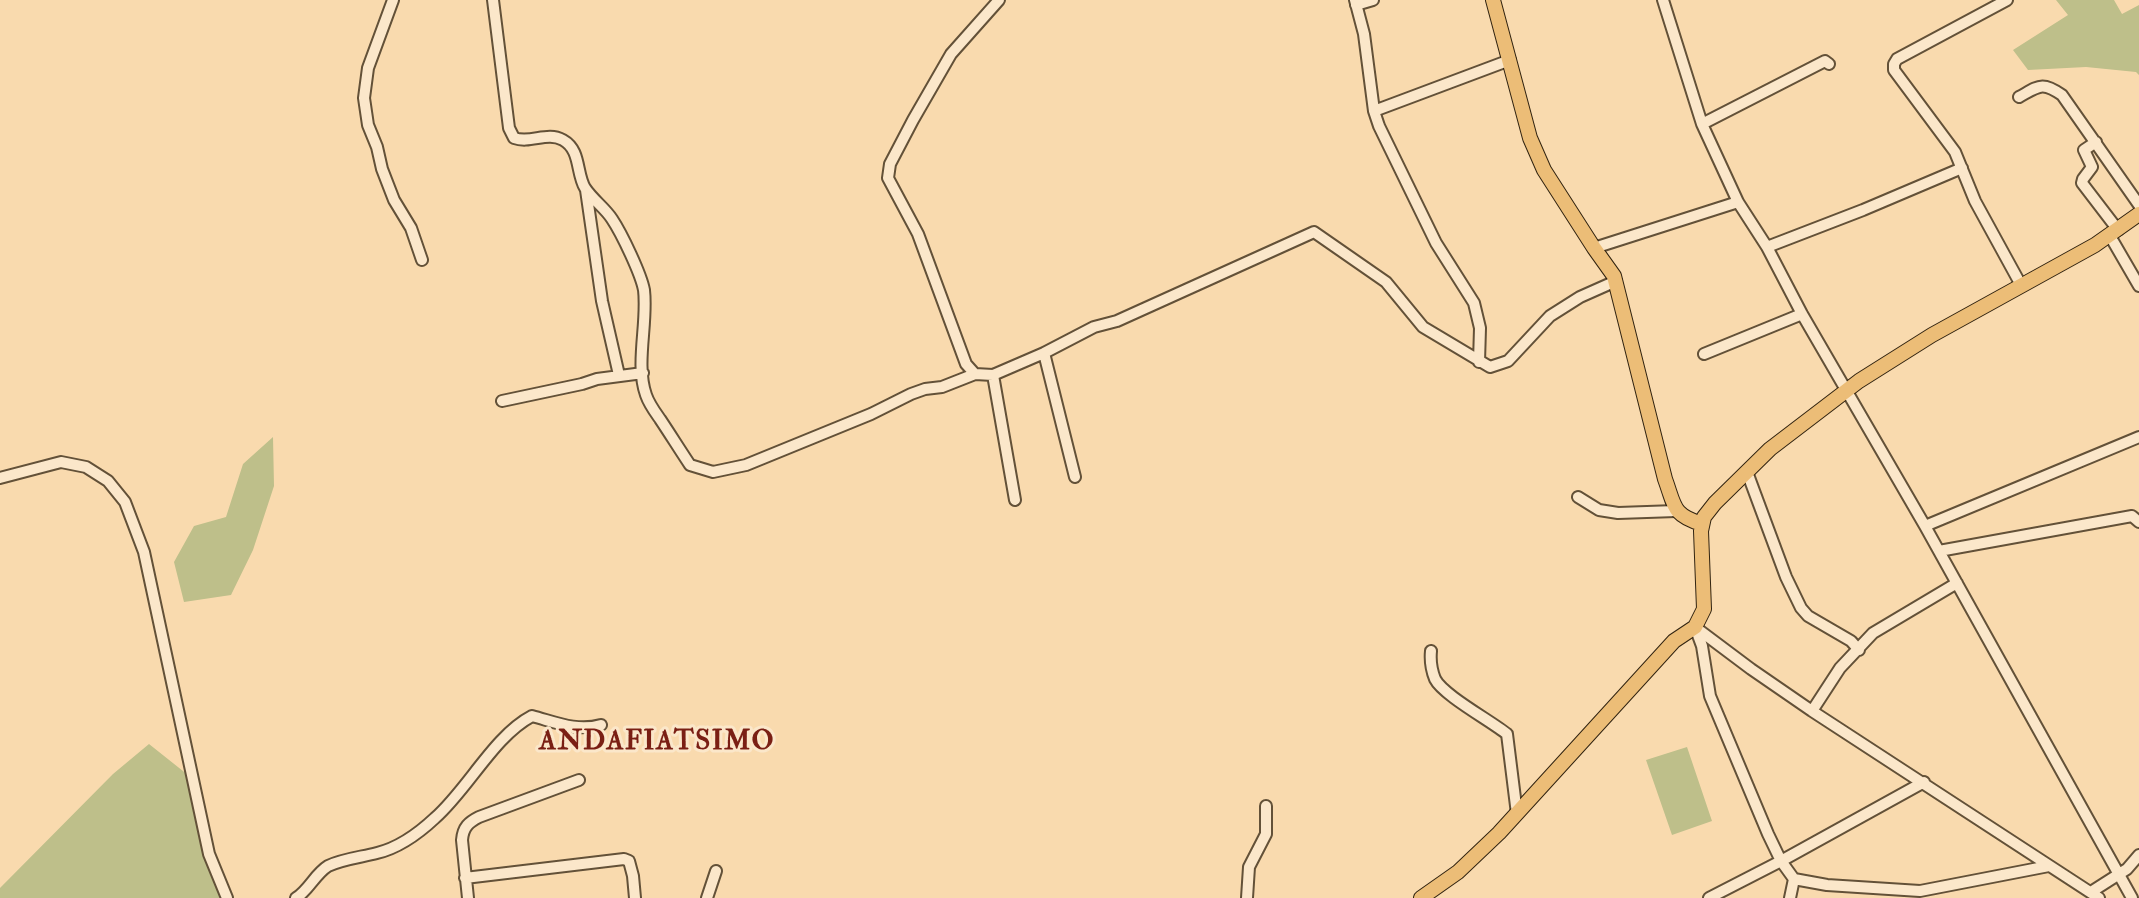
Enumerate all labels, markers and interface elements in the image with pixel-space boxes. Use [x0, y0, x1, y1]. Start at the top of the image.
district label: ANDAFIATSIMO [539, 727, 775, 759]

